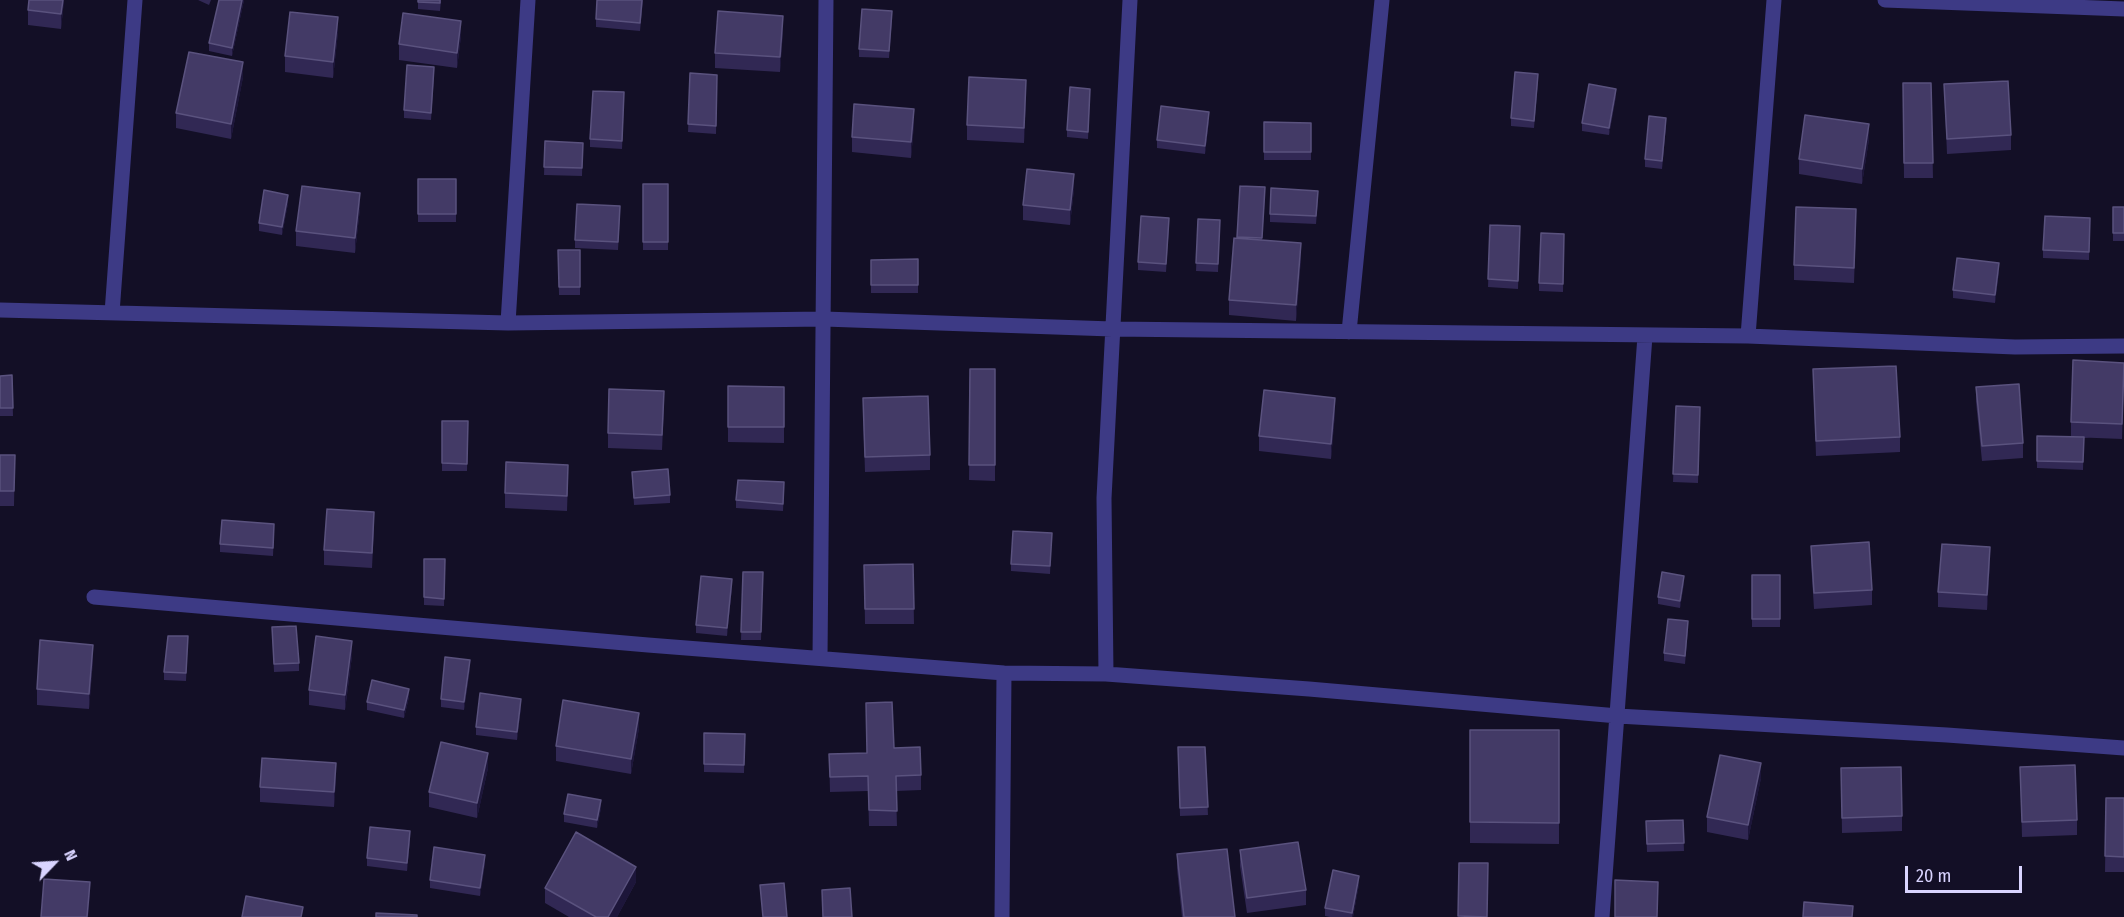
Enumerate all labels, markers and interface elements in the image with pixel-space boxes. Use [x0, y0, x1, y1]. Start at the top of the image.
north arrow [24, 833, 84, 893]
text: N [60, 847, 81, 864]
scale bar [1908, 854, 2025, 892]
text: 20 m [1916, 865, 1951, 887]

